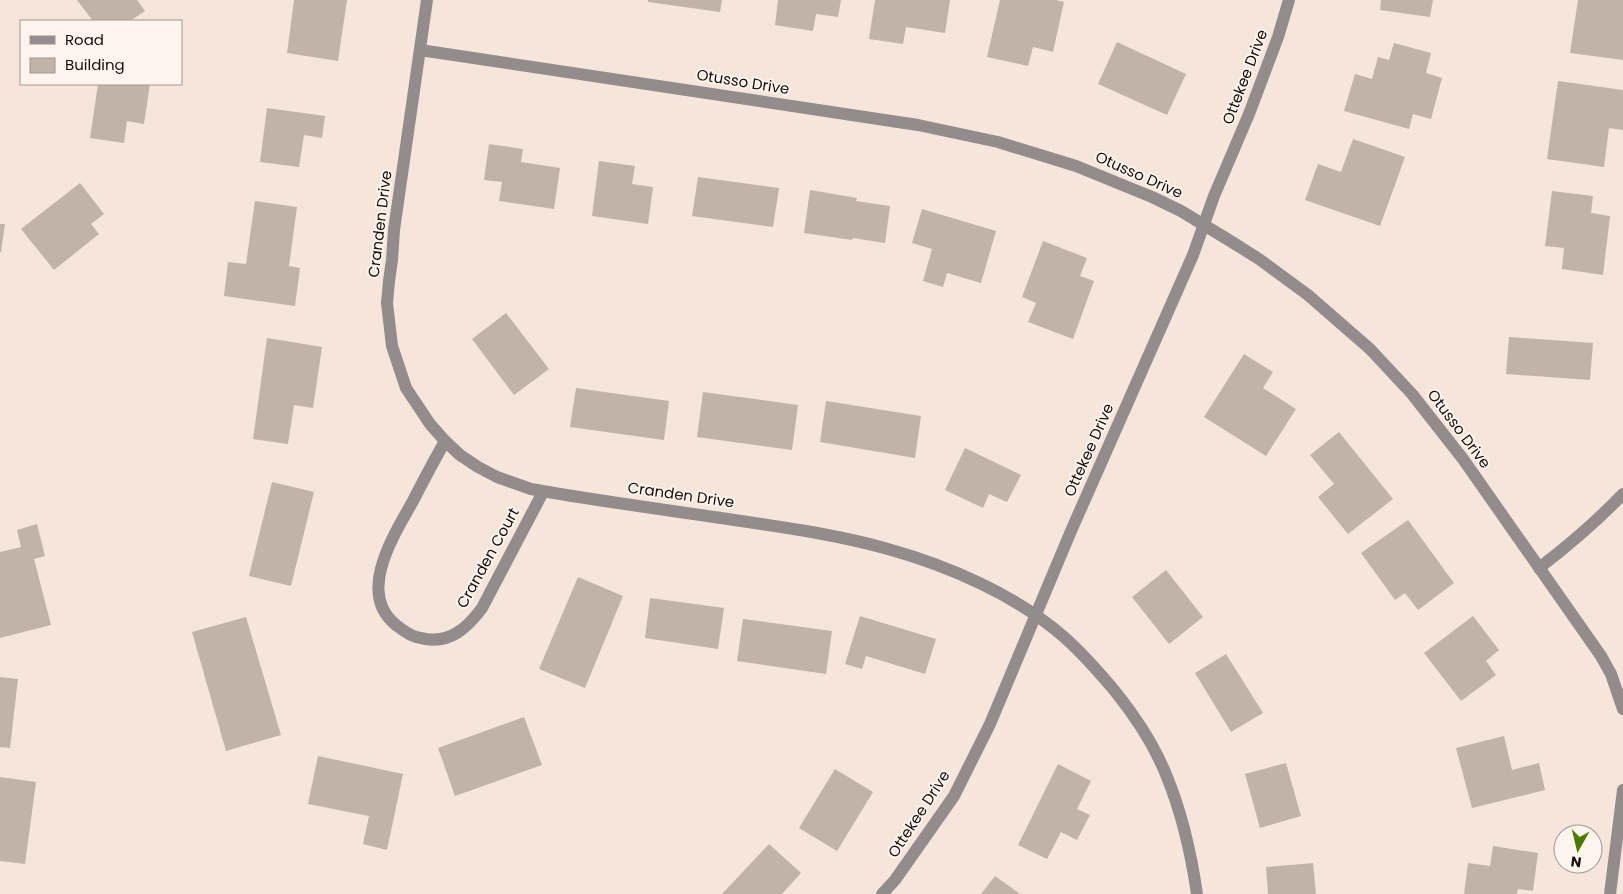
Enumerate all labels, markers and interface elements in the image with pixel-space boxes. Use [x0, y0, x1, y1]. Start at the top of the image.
legend [20, 20, 182, 85]
street label: Ottekee Drive [1217, 26, 1272, 127]
text: Road [65, 29, 104, 50]
text: Building [65, 54, 125, 75]
street label: Otusso Drive [695, 64, 791, 99]
street label: Otusso Drive [1092, 146, 1186, 203]
street label: Cranden Drive [363, 169, 396, 279]
street label: Otusso Drive [1423, 385, 1496, 472]
street label: Ottekee Drive [1059, 400, 1118, 500]
street label: Cranden Drive [626, 477, 736, 512]
street label: Cranden Court [451, 504, 524, 612]
street label: Ottekee Drive [883, 766, 955, 861]
north arrow [1553, 824, 1603, 874]
text: N [1570, 851, 1583, 873]

